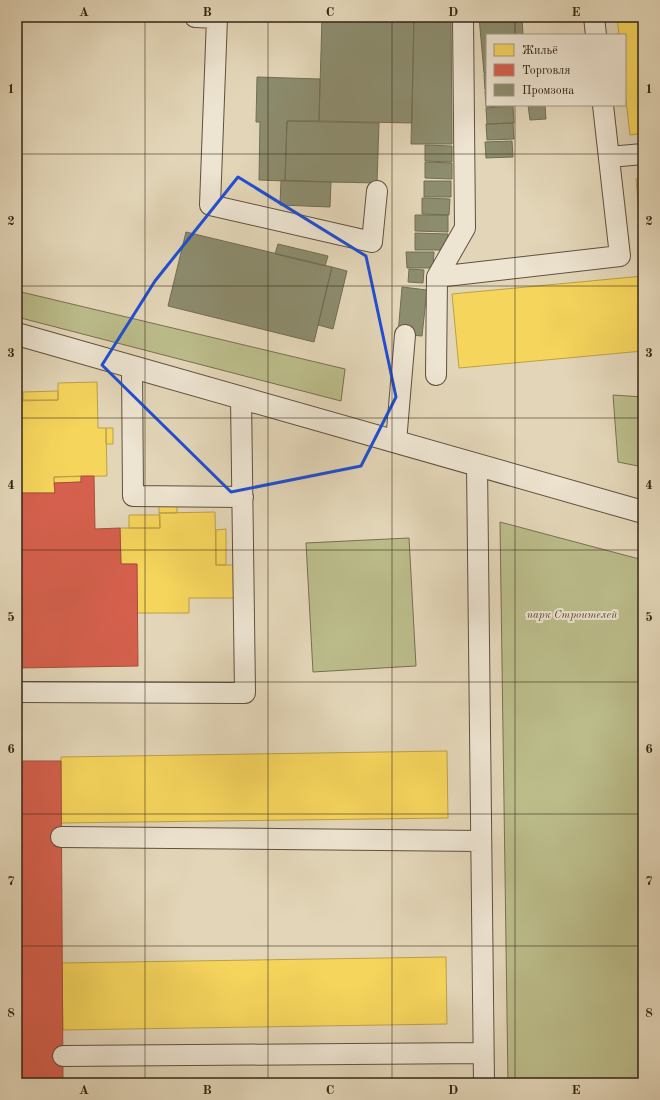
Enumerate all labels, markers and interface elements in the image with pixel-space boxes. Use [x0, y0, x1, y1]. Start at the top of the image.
text: A [79, 6, 89, 19]
text: B [202, 6, 212, 19]
text: C [326, 6, 334, 19]
text: D [448, 6, 458, 19]
text: E [572, 6, 581, 19]
legend [486, 34, 626, 106]
text: Жильё [522, 45, 558, 57]
text: Торговля [522, 65, 571, 77]
text: 1 [7, 83, 15, 96]
text: 1 [645, 83, 653, 96]
text: Промзона [522, 85, 574, 97]
text: 2 [7, 215, 15, 228]
text: 2 [645, 215, 653, 228]
text: 3 [7, 347, 15, 360]
text: 3 [645, 347, 653, 360]
text: 4 [7, 479, 15, 492]
text: 4 [645, 479, 653, 492]
park label: парк Строителей [527, 610, 618, 621]
text: 5 [7, 611, 15, 624]
text: 5 [645, 611, 653, 624]
text: 6 [7, 743, 15, 756]
text: 6 [645, 743, 653, 756]
text: 7 [7, 875, 15, 888]
text: 7 [645, 875, 653, 888]
text: 8 [7, 1007, 15, 1020]
text: 8 [645, 1007, 653, 1020]
text: A [79, 1084, 89, 1097]
text: B [202, 1084, 212, 1097]
text: C [326, 1084, 334, 1097]
text: D [448, 1084, 458, 1097]
text: E [572, 1084, 581, 1097]

